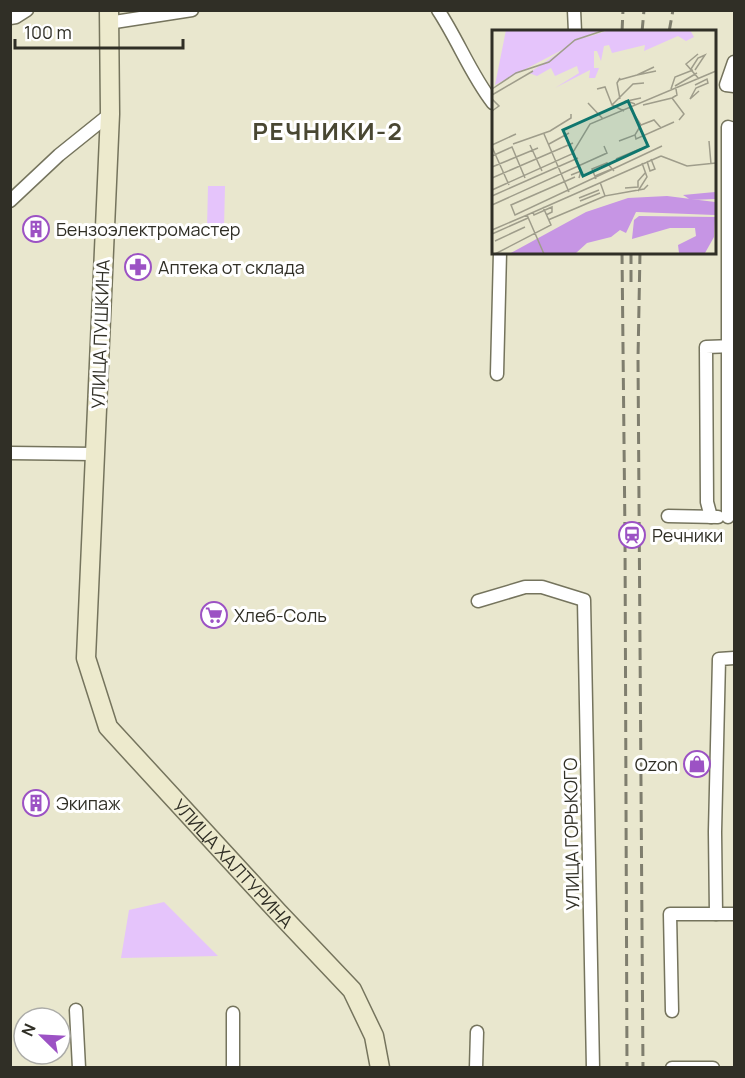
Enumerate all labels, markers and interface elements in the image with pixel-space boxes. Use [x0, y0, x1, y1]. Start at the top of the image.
scale bar [15, 12, 183, 50]
text: 100 m [24, 20, 72, 44]
inset map [492, 30, 715, 254]
district label: РЕЧНИКИ-2 [253, 114, 403, 147]
building icon: Бензоэлектромастер [21, 214, 51, 244]
place label: Бензоэлектромастер [56, 217, 240, 241]
pharmacy icon: Аптека от склада [123, 252, 153, 282]
place label: Аптека от склада [158, 255, 305, 279]
street label: УЛИЦА ПУШКИНА [85, 258, 115, 409]
station icon: Речники [617, 520, 647, 550]
place label: Речники [652, 523, 723, 547]
supermarket icon: Хлеб-Соль [199, 600, 229, 630]
place label: Хлеб-Соль [234, 603, 327, 627]
shop icon: Ozon [682, 749, 712, 779]
place label: Ozon [635, 752, 678, 776]
street label: УЛИЦА ГОРЬКОГО [558, 757, 584, 911]
building icon: Экипаж [21, 788, 51, 818]
place label: Экипаж [56, 791, 121, 815]
street label: УЛИЦА ХАЛТУРИНА [168, 794, 299, 933]
north arrow [12, 1006, 72, 1066]
text: N [16, 1020, 41, 1040]

